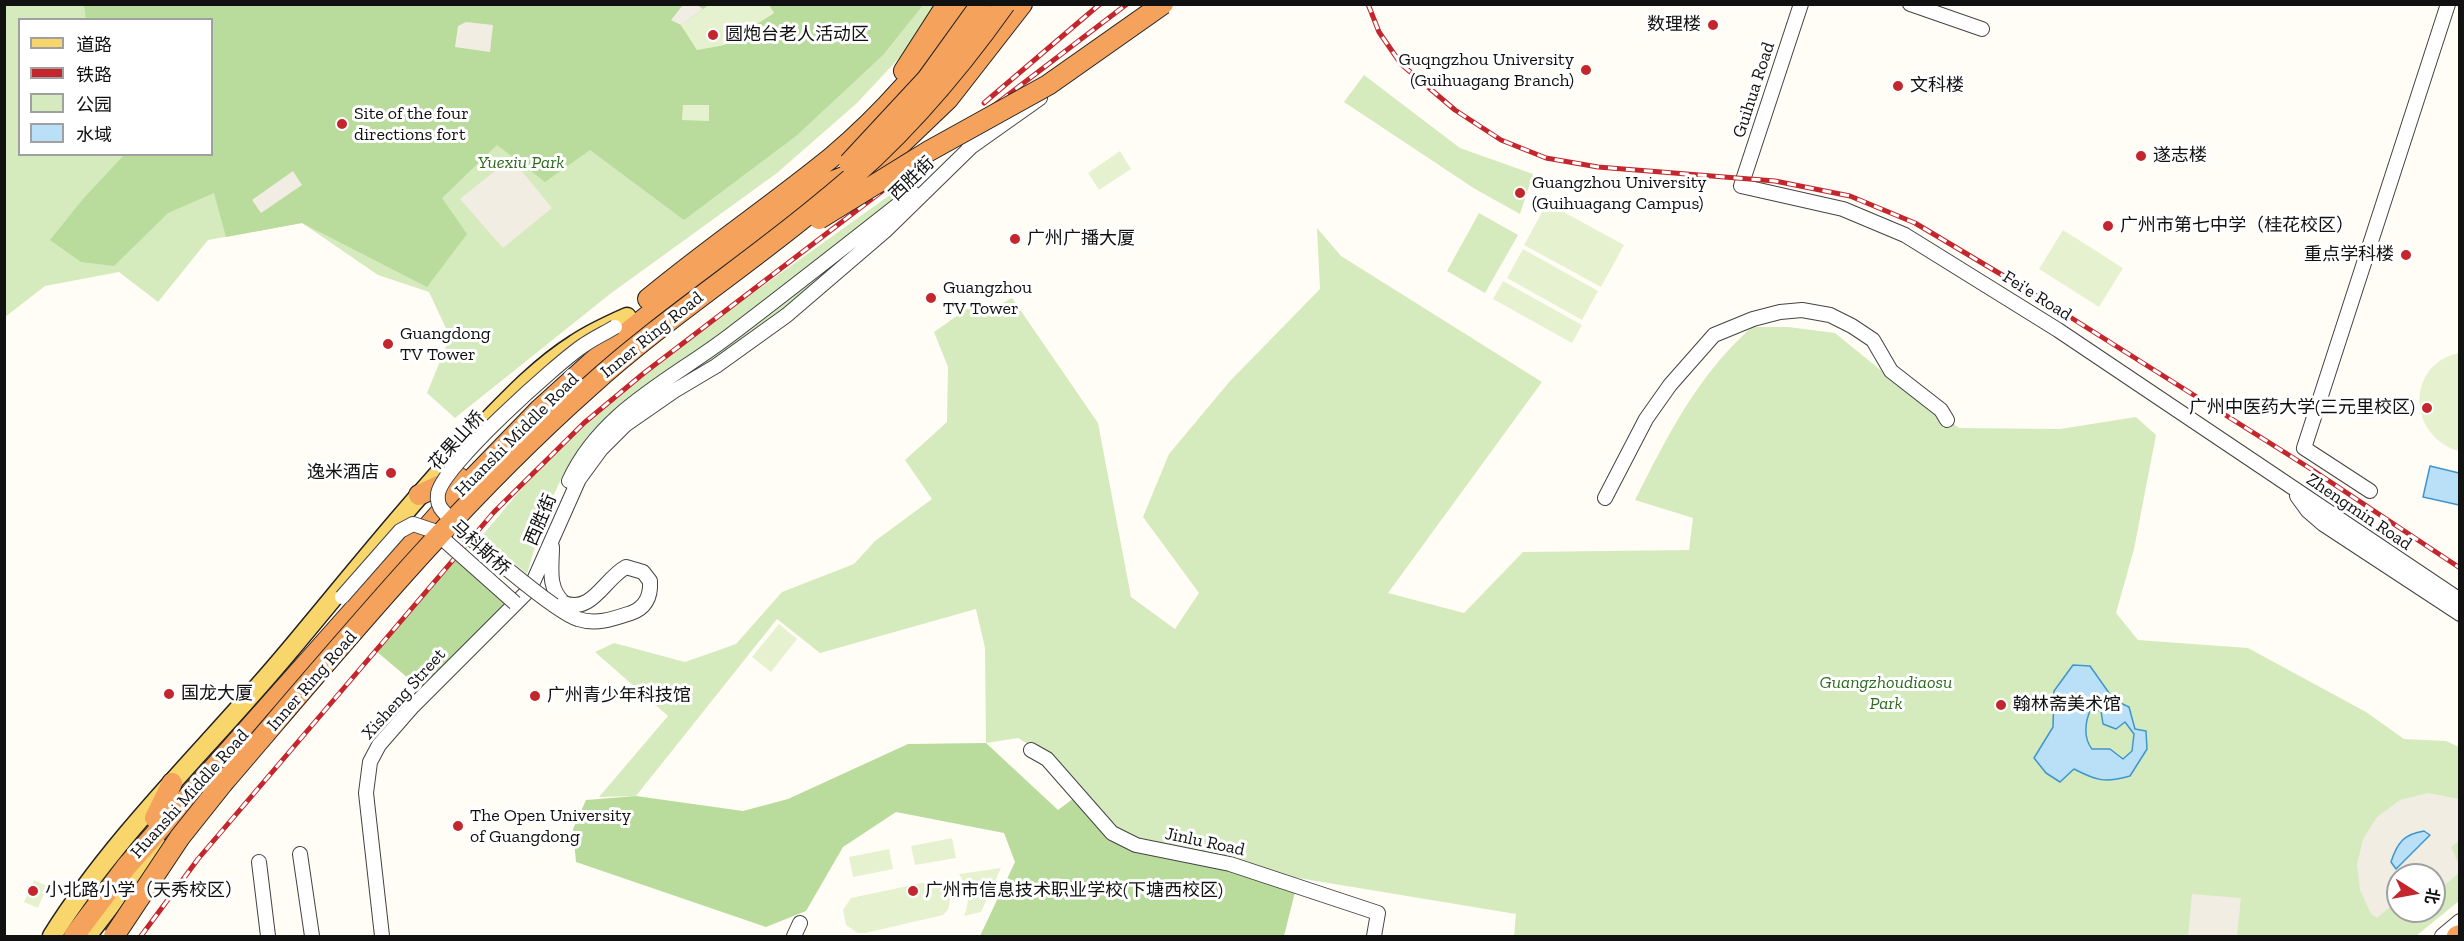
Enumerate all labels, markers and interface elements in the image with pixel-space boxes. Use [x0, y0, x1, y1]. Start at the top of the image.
place label: 数理楼 [1647, 14, 1701, 36]
legend [18, 18, 213, 156]
marker: 数理楼 [1706, 18, 1720, 32]
place label: 圆炮台老人活动区 [725, 24, 869, 46]
marker: 圆炮台老人活动区 [706, 28, 720, 42]
text: 道路 [76, 34, 112, 56]
street label: Guihua Road [1728, 39, 1780, 141]
place label: Guqngzhou University (Guihuagang Branch) [1399, 49, 1574, 92]
marker: Guqngzhou University (Guihuagang Branch) [1579, 63, 1593, 77]
text: 铁路 [76, 64, 112, 86]
place label: 文科楼 [1910, 75, 1964, 97]
marker: 文科楼 [1891, 79, 1905, 93]
text: 公园 [76, 94, 112, 116]
place label: Site of the four directions fort [354, 103, 469, 146]
marker: Site of the four directions fort [335, 117, 349, 131]
text: 水域 [76, 124, 112, 146]
place label: 遂志楼 [2153, 145, 2207, 167]
marker: 遂志楼 [2134, 149, 2148, 163]
park label: Yuexiu Park [478, 152, 564, 174]
street label: 西胜街 [885, 152, 939, 206]
place label: Guangzhou University (Guihuagang Campus) [1532, 172, 1707, 214]
marker: Guangzhou University (Guihuagang Campus) [1513, 186, 1527, 200]
place label: 广州市第七中学（桂花校区） [2120, 215, 2354, 237]
marker: 广州市第七中学（桂花校区） [2101, 219, 2115, 233]
place label: 广州广播大厦 [1027, 228, 1135, 250]
marker: 广州广播大厦 [1008, 232, 1022, 246]
place label: 重点学科楼 [2304, 244, 2394, 266]
marker: 重点学科楼 [2399, 248, 2413, 262]
street label: Fei'e Road [1998, 266, 2076, 326]
place label: Guangzhou TV Tower [943, 277, 1032, 320]
street label: Inner Ring Road [596, 287, 708, 383]
marker: Guangzhou TV Tower [924, 291, 938, 305]
place label: Guangdong TV Tower [400, 323, 491, 366]
marker: Guangdong TV Tower [381, 337, 395, 351]
street label: Huanshi Middle Road [451, 369, 583, 501]
place label: 广州中医药大学(三元里校区) [2189, 397, 2415, 419]
marker: 广州中医药大学(三元里校区) [2420, 401, 2434, 415]
street label: 花果山桥 [425, 407, 489, 475]
place label: 逸米酒店 [307, 462, 379, 484]
marker: 逸米酒店 [384, 466, 398, 480]
street label: Zhengmin Road [2302, 469, 2416, 555]
street label: 西胜街 [521, 491, 561, 549]
street label: 马科斯桥 [446, 516, 514, 580]
street label: Inner Ring Road [263, 627, 361, 735]
street label: Xisheng Street [358, 644, 450, 744]
park label: Guangzhoudiaosu Park [1820, 672, 1952, 714]
place label: 国龙大厦 [181, 683, 253, 705]
place label: 广州青少年科技馆 [547, 685, 691, 707]
marker: 国龙大厦 [162, 687, 176, 701]
marker: 广州青少年科技馆 [528, 689, 542, 703]
place label: 翰林斋美术馆 [2013, 694, 2121, 716]
marker: 翰林斋美术馆 [1994, 698, 2008, 712]
street label: Huanshi Middle Road [126, 725, 254, 863]
place label: The Open University of Guangdong [470, 805, 631, 848]
marker: The Open University of Guangdong [451, 819, 465, 833]
street label: Jinlu Road [1163, 823, 1247, 861]
north arrow [2386, 863, 2446, 923]
place label: 小北路小学（天秀校区） [45, 880, 243, 902]
place label: 广州市信息技术职业学校(下塘西校区) [925, 880, 1223, 902]
marker: 小北路小学（天秀校区） [26, 884, 40, 898]
marker: 广州市信息技术职业学校(下塘西校区) [906, 884, 920, 898]
text: 北 [2421, 886, 2443, 906]

